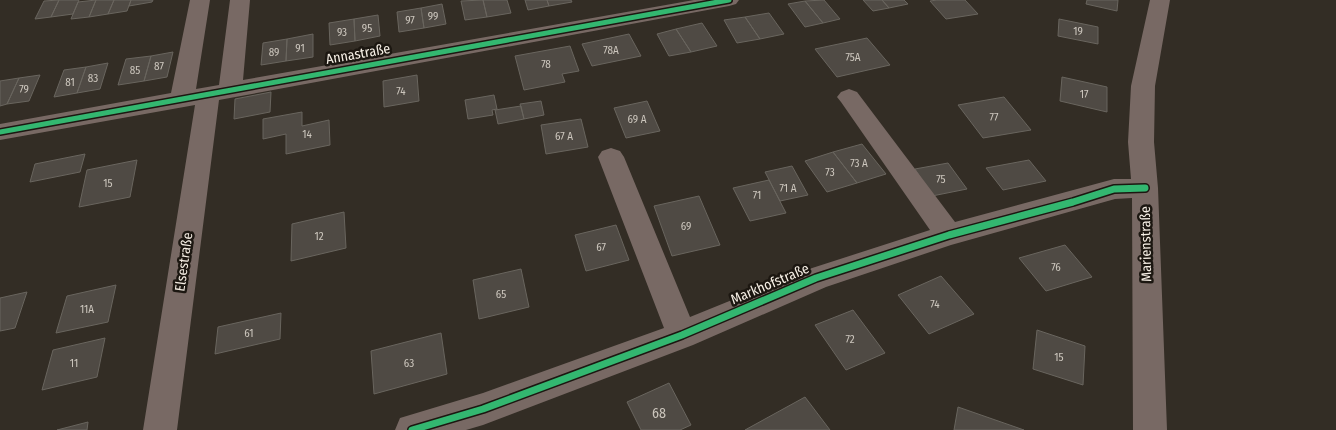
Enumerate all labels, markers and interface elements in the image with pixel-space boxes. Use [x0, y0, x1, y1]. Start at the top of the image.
house number: 99 [428, 10, 438, 23]
house number: 97 [405, 14, 415, 27]
house number: 95 [362, 22, 372, 35]
house number: 19 [1073, 25, 1083, 38]
house number: 93 [337, 26, 347, 39]
street label: Annastraße [324, 40, 392, 68]
house number: 91 [295, 42, 305, 55]
house number: 78A [603, 44, 619, 57]
house number: 89 [269, 46, 279, 59]
house number: 75A [845, 51, 861, 64]
house number: 78 [541, 58, 551, 71]
house number: 87 [154, 60, 164, 73]
house number: 85 [130, 64, 140, 77]
house number: 83 [88, 72, 98, 85]
house number: 81 [65, 76, 75, 89]
house number: 79 [19, 83, 29, 96]
house number: 74 [396, 85, 406, 98]
house number: 17 [1080, 88, 1089, 101]
house number: 77 [990, 111, 999, 124]
house number: 69 A [627, 113, 647, 126]
house number: 14 [302, 128, 312, 141]
house number: 67 A [555, 130, 573, 143]
house number: 73 A [850, 157, 868, 170]
house number: 73 [825, 166, 835, 179]
house number: 75 [936, 173, 946, 186]
house number: 15 [103, 177, 113, 190]
house number: 71 A [780, 182, 797, 195]
house number: 71 [753, 189, 761, 202]
street label: Marienstraße [1137, 206, 1155, 282]
house number: 69 [681, 220, 691, 233]
house number: 12 [314, 230, 324, 243]
street label: Elsestraße [171, 231, 197, 293]
house number: 67 [596, 241, 606, 254]
street label: Markhofstraße [728, 260, 812, 308]
house number: 76 [1051, 261, 1061, 274]
house number: 65 [496, 288, 506, 301]
house number: 74 [930, 298, 940, 311]
house number: 11A [80, 303, 94, 316]
house number: 61 [244, 327, 254, 340]
house number: 72 [845, 333, 855, 346]
house number: 15 [1054, 351, 1064, 364]
house number: 11 [70, 357, 78, 370]
house number: 63 [404, 357, 414, 370]
house number: 68 [652, 405, 666, 422]

